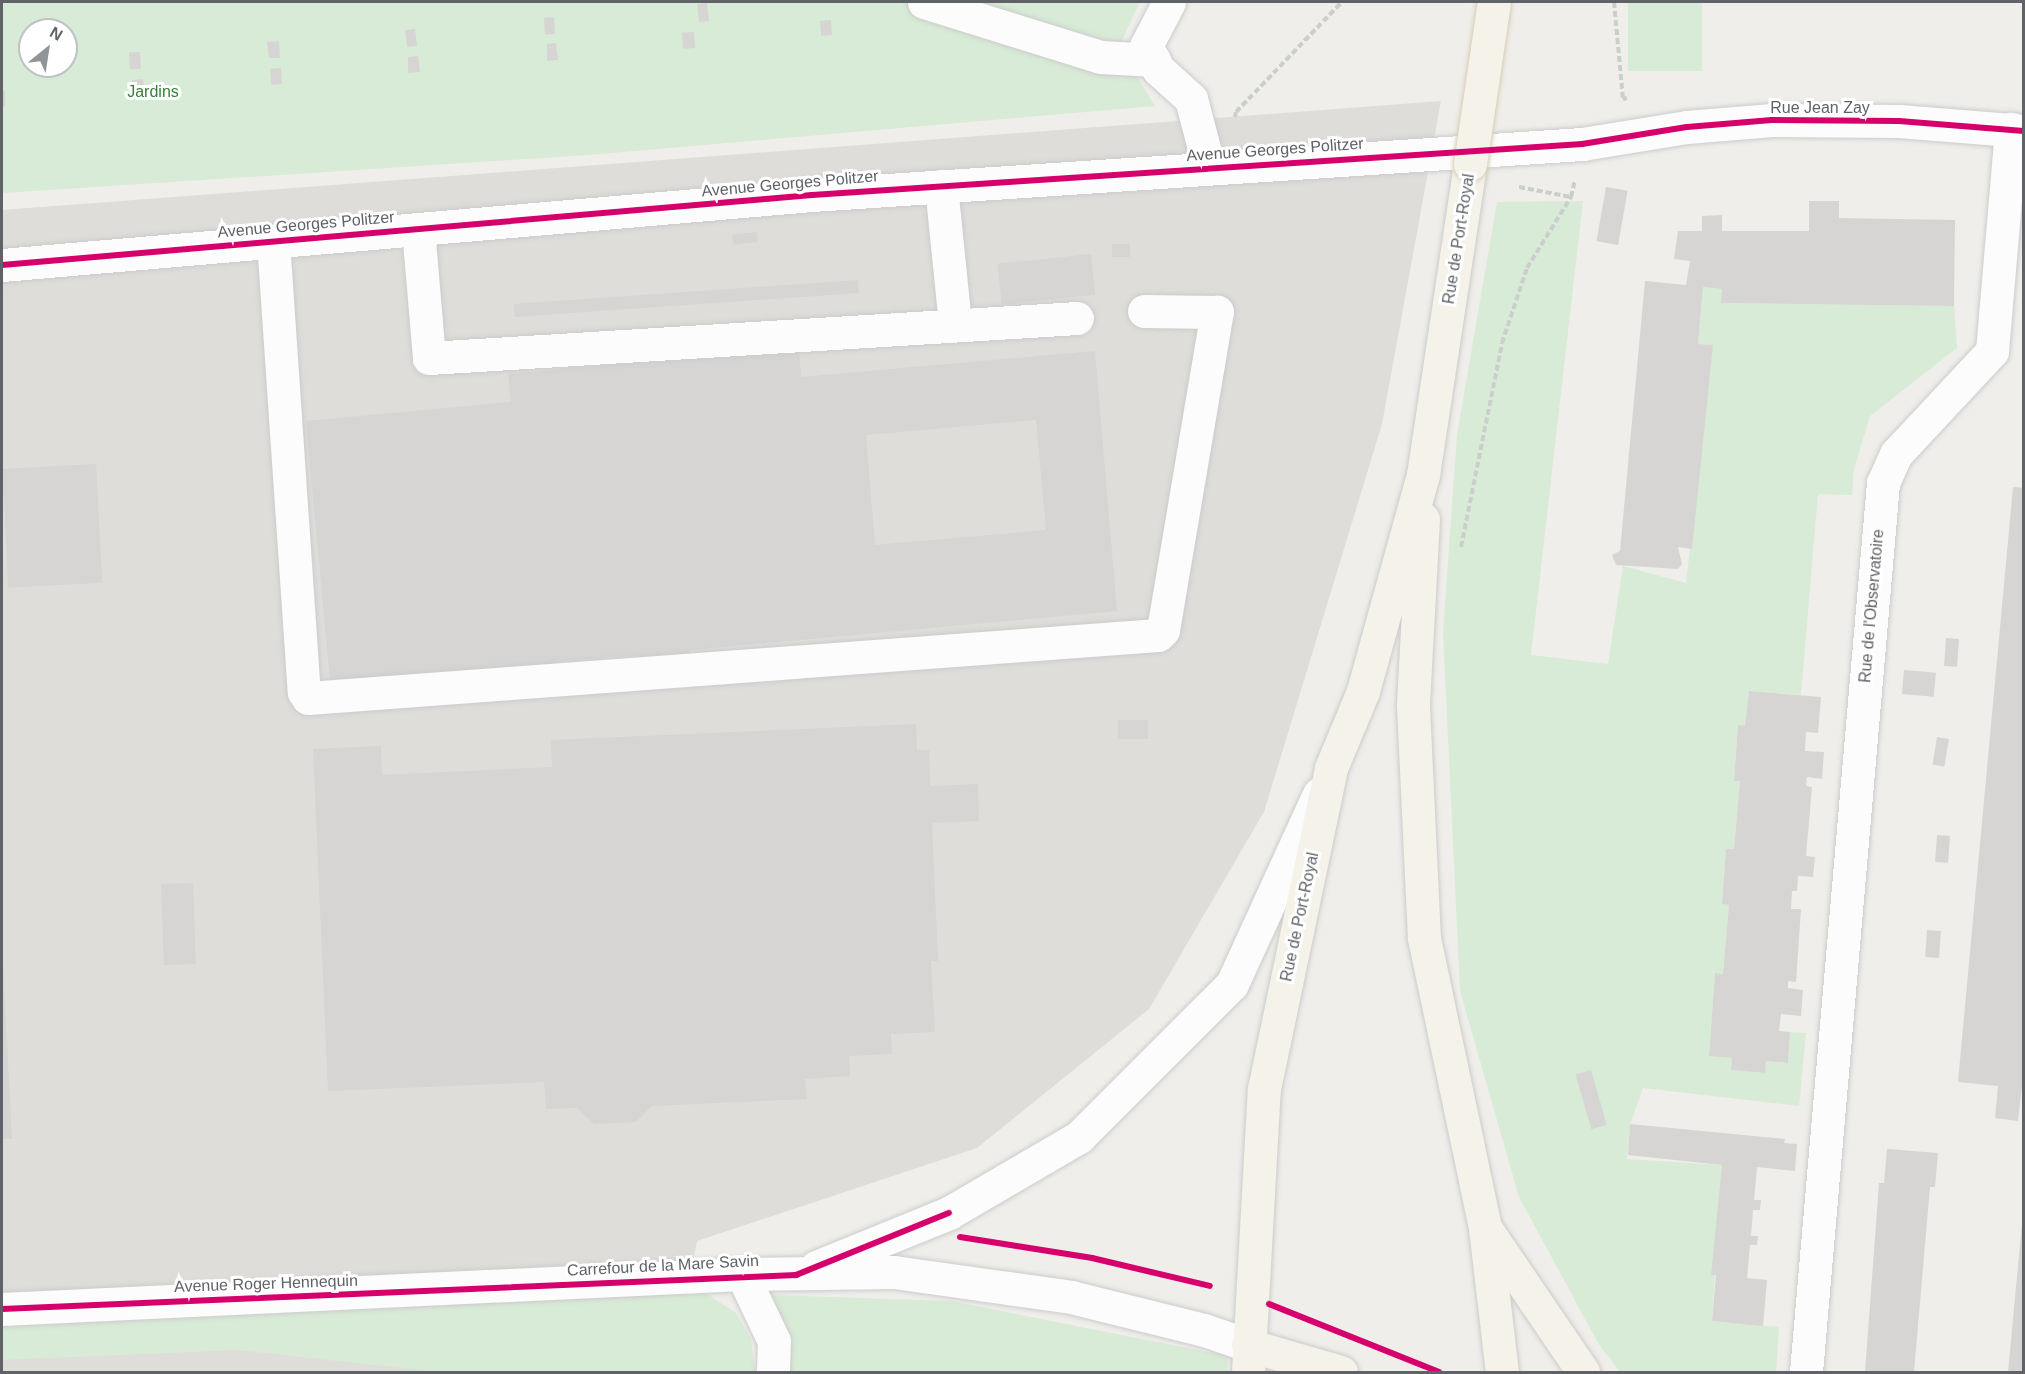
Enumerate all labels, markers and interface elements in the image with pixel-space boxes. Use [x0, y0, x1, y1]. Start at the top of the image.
north arrow [18, 18, 78, 78]
text: N [47, 23, 66, 44]
park label: Jardins [127, 82, 179, 102]
street label: Rue Jean Zay [1770, 98, 1870, 118]
street label: Avenue Georges Politzer [1186, 134, 1364, 166]
street label: Avenue Georges Politzer [701, 167, 879, 201]
street label: Rue de Port-Royal [1439, 172, 1479, 306]
street label: Avenue Georges Politzer [217, 208, 395, 242]
street label: Rue de l'Observatoire [1856, 528, 1888, 684]
street label: Rue de Port-Royal [1277, 851, 1323, 983]
street label: Carrefour de la Mare Savin [567, 1251, 759, 1281]
street label: Avenue Roger Hennequin [174, 1271, 358, 1297]

